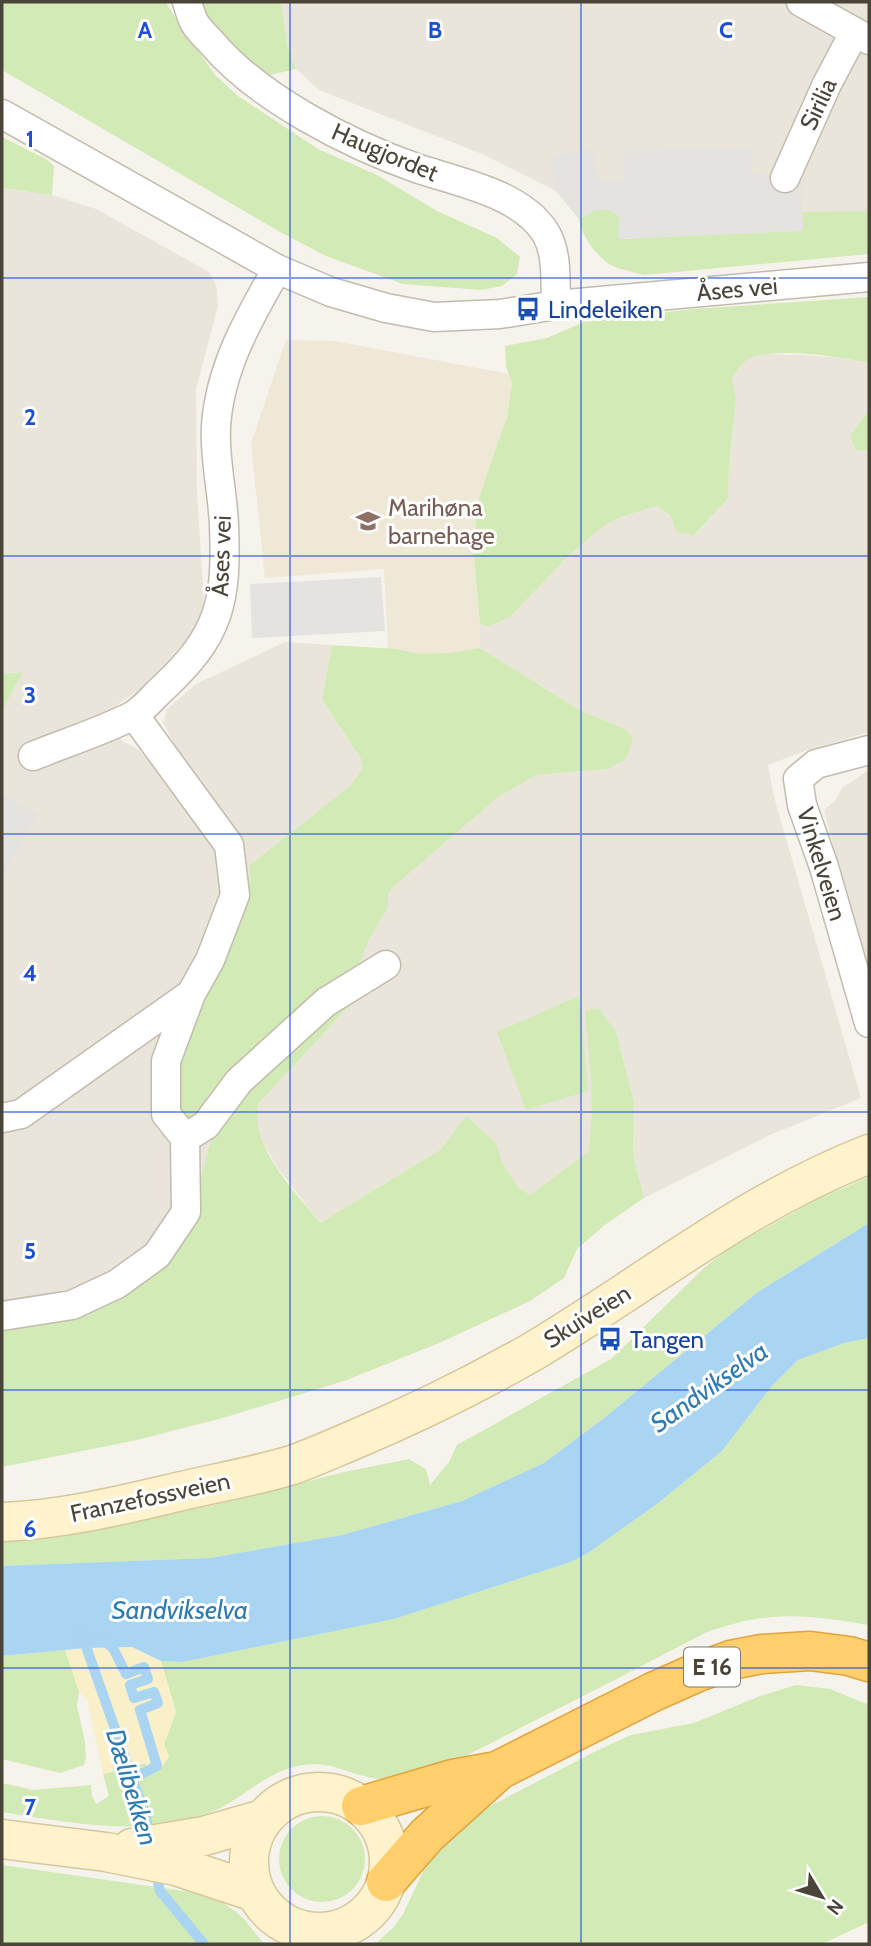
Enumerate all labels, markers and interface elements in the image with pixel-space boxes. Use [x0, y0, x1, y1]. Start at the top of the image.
text: A [138, 16, 153, 44]
text: B [428, 16, 442, 44]
text: C [719, 16, 733, 44]
street label: Sirilia [793, 73, 843, 135]
street label: Haugjordet [328, 117, 442, 187]
text: 1 [26, 125, 34, 153]
street label: Åses vei [695, 271, 779, 307]
bus stop icon: Lindeleiken [514, 295, 542, 323]
place label: Lindeleiken [548, 295, 663, 324]
text: 2 [24, 403, 36, 431]
place label: Marihøna barnehage [388, 493, 495, 550]
school or university icon: Marihøna barnehage [354, 507, 382, 535]
street label: Åses vei [205, 515, 237, 597]
text: 3 [24, 681, 36, 709]
street label: Vinkelveien [791, 804, 853, 924]
text: 4 [23, 959, 37, 987]
text: 5 [24, 1237, 36, 1265]
street label: Skuiveien [538, 1278, 636, 1354]
bus stop icon: Tangen [596, 1325, 624, 1353]
place label: Tangen [630, 1325, 704, 1354]
water label: Sandvikselva [644, 1335, 774, 1439]
street label: Franzefossveien [67, 1466, 233, 1528]
text: 6 [24, 1515, 36, 1543]
water label: Sandvikselva [112, 1594, 248, 1626]
road number: E 16 [684, 1648, 740, 1686]
water label: Dælibekken [99, 1725, 165, 1849]
text: 7 [24, 1793, 36, 1821]
north arrow [787, 1862, 857, 1932]
text: N [822, 1895, 848, 1920]

